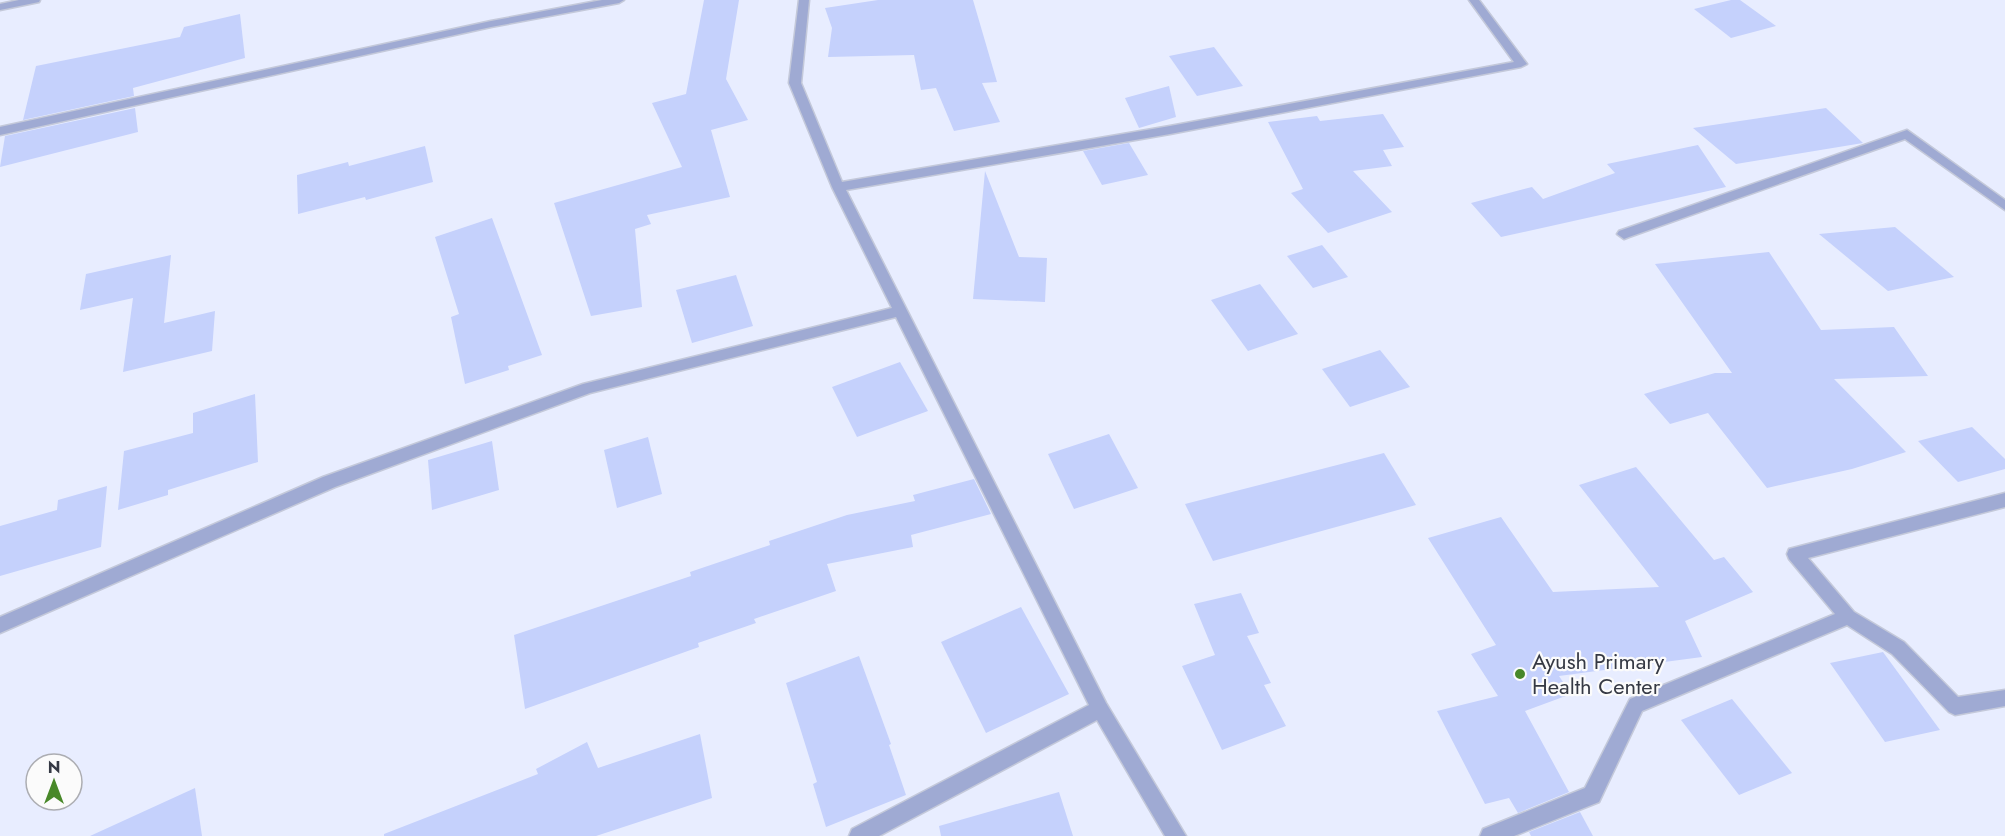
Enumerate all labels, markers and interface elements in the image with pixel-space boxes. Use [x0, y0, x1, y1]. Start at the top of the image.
place label: Ayush Primary Health Center [1532, 645, 1664, 702]
marker: Ayush Primary Health Center [1513, 667, 1527, 681]
north arrow [24, 752, 84, 812]
text: N [48, 756, 60, 779]

